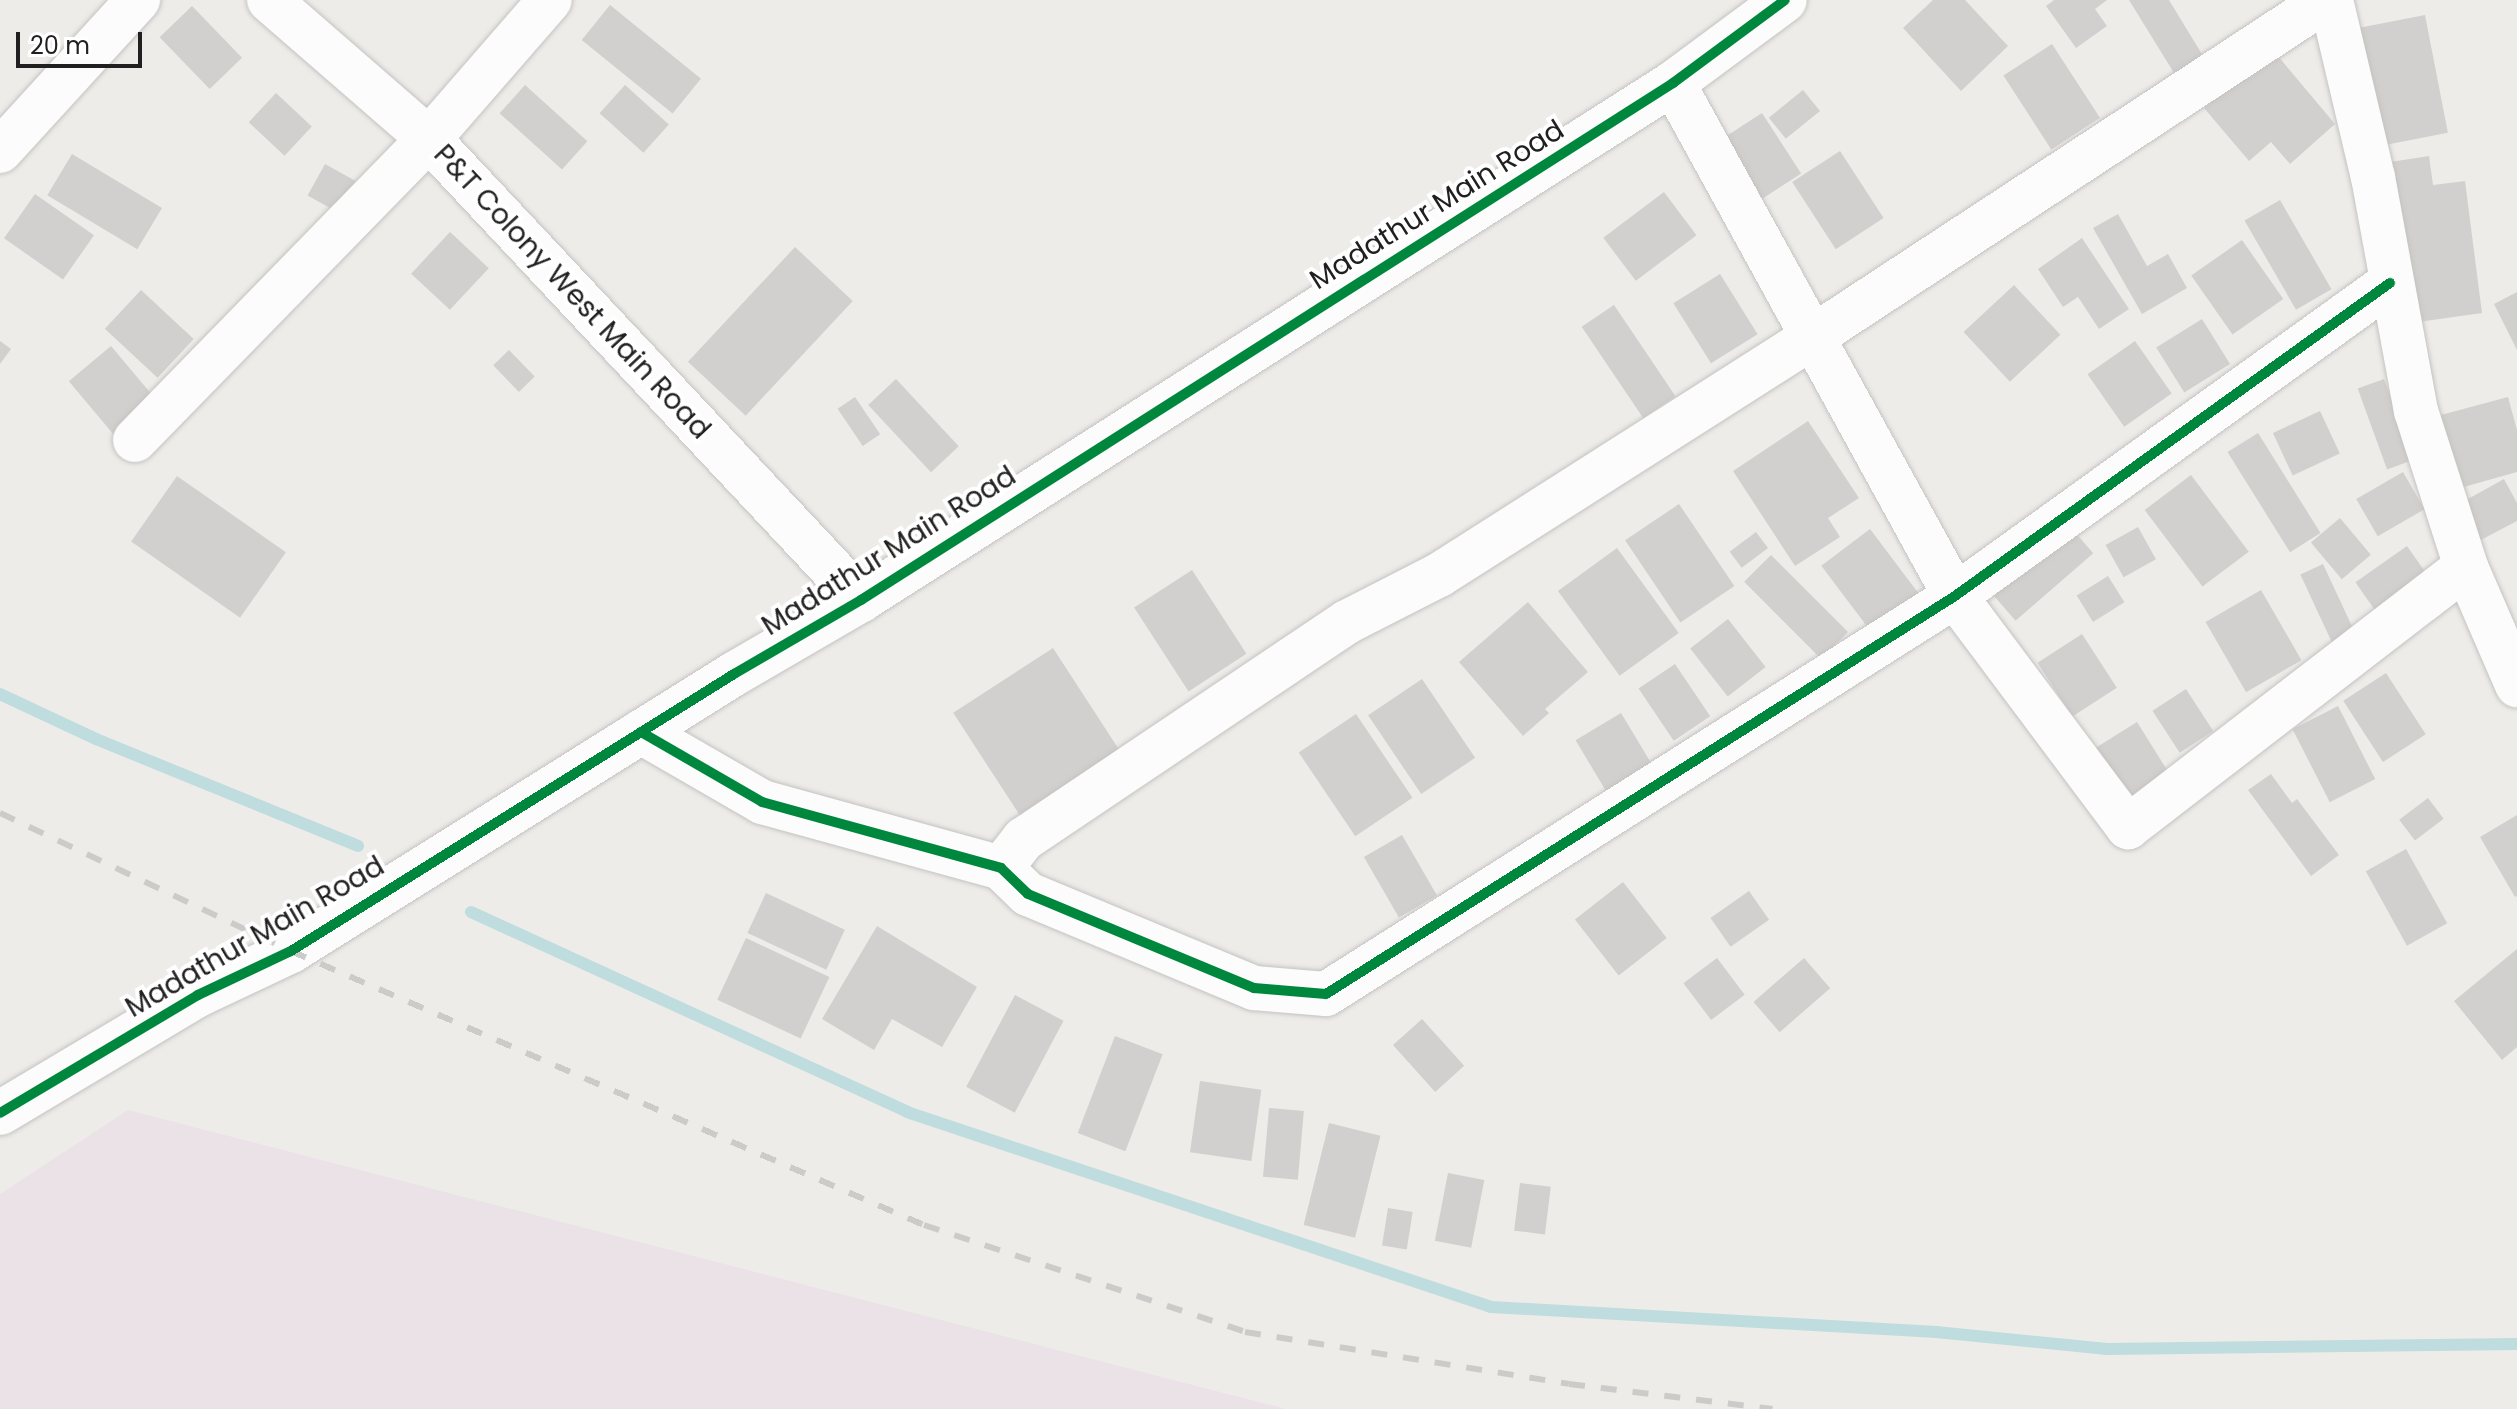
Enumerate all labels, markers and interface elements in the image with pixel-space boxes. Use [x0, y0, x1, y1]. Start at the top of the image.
scale bar [20, 16, 146, 66]
text: 20 m [30, 29, 90, 62]
street label: Madathur Main Road [1304, 113, 1570, 297]
street label: P&T Colony West Main Road [427, 138, 717, 446]
street label: Madathur Main Road [756, 459, 1022, 643]
street label: Madathur Main Road [120, 849, 390, 1025]

